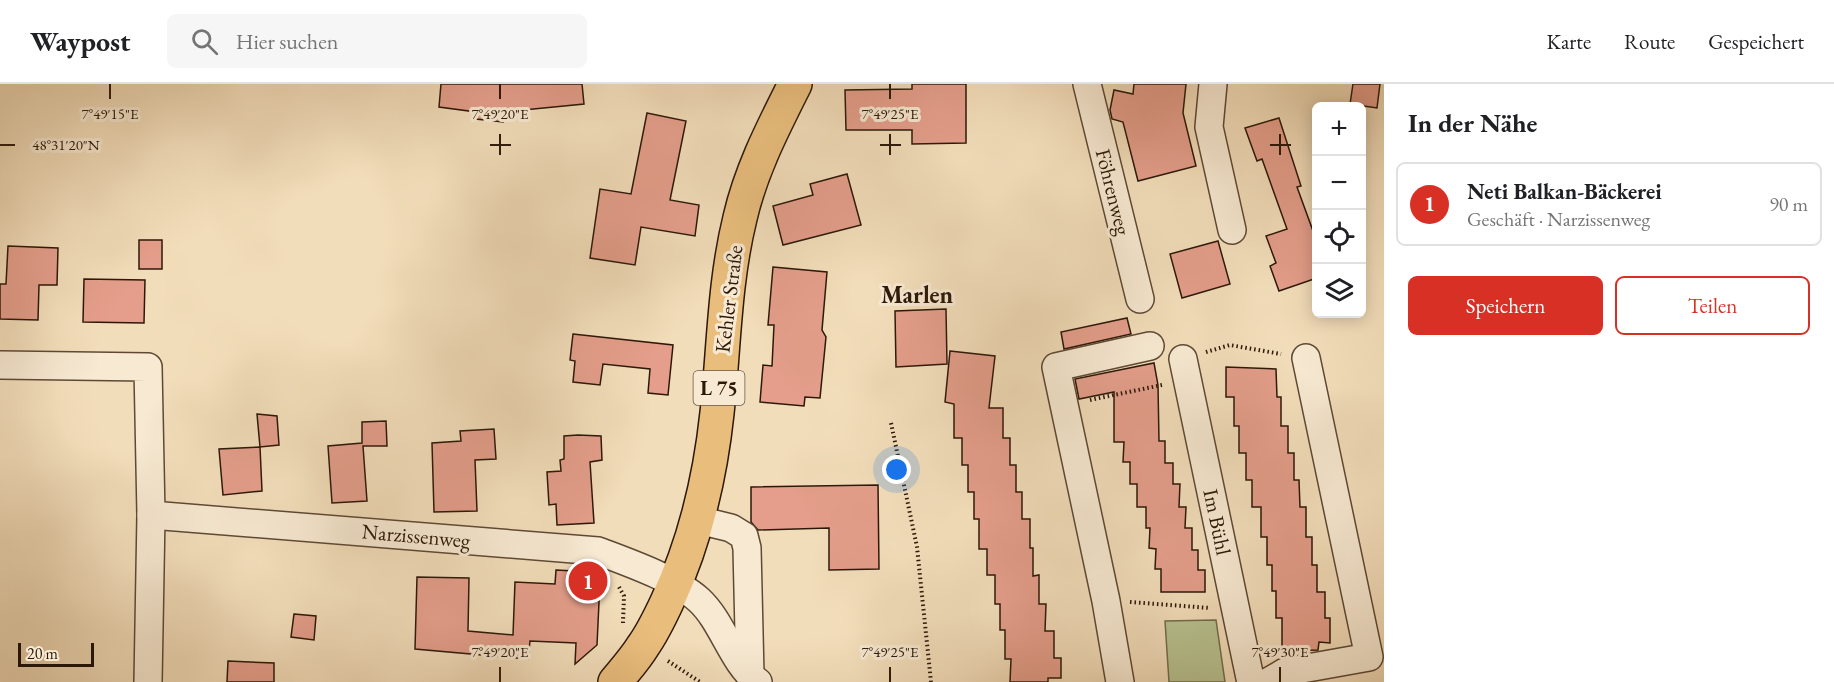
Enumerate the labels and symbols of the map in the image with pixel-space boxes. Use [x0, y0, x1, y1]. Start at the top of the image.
text: 7°49'15"E [82, 104, 139, 123]
text: 7°49'20"E [472, 104, 529, 123]
text: 7°49'25"E [862, 104, 919, 123]
text: 48°31'20"N [32, 135, 100, 154]
street label: Föhrenweg [1090, 146, 1137, 239]
street label: Kehler Straße [709, 244, 749, 354]
district label: Marlen [881, 279, 953, 310]
road number: L 75 [694, 371, 744, 405]
your location [882, 455, 911, 484]
street label: Im Bühl [1197, 486, 1238, 557]
street label: Narzissenweg [361, 517, 472, 554]
pin: 1 [568, 558, 608, 604]
scale bar [18, 640, 94, 668]
text: 7°49'20"E [472, 642, 529, 661]
text: 7°49'25"E [862, 642, 919, 661]
text: 7°49'30"E [1252, 642, 1309, 661]

